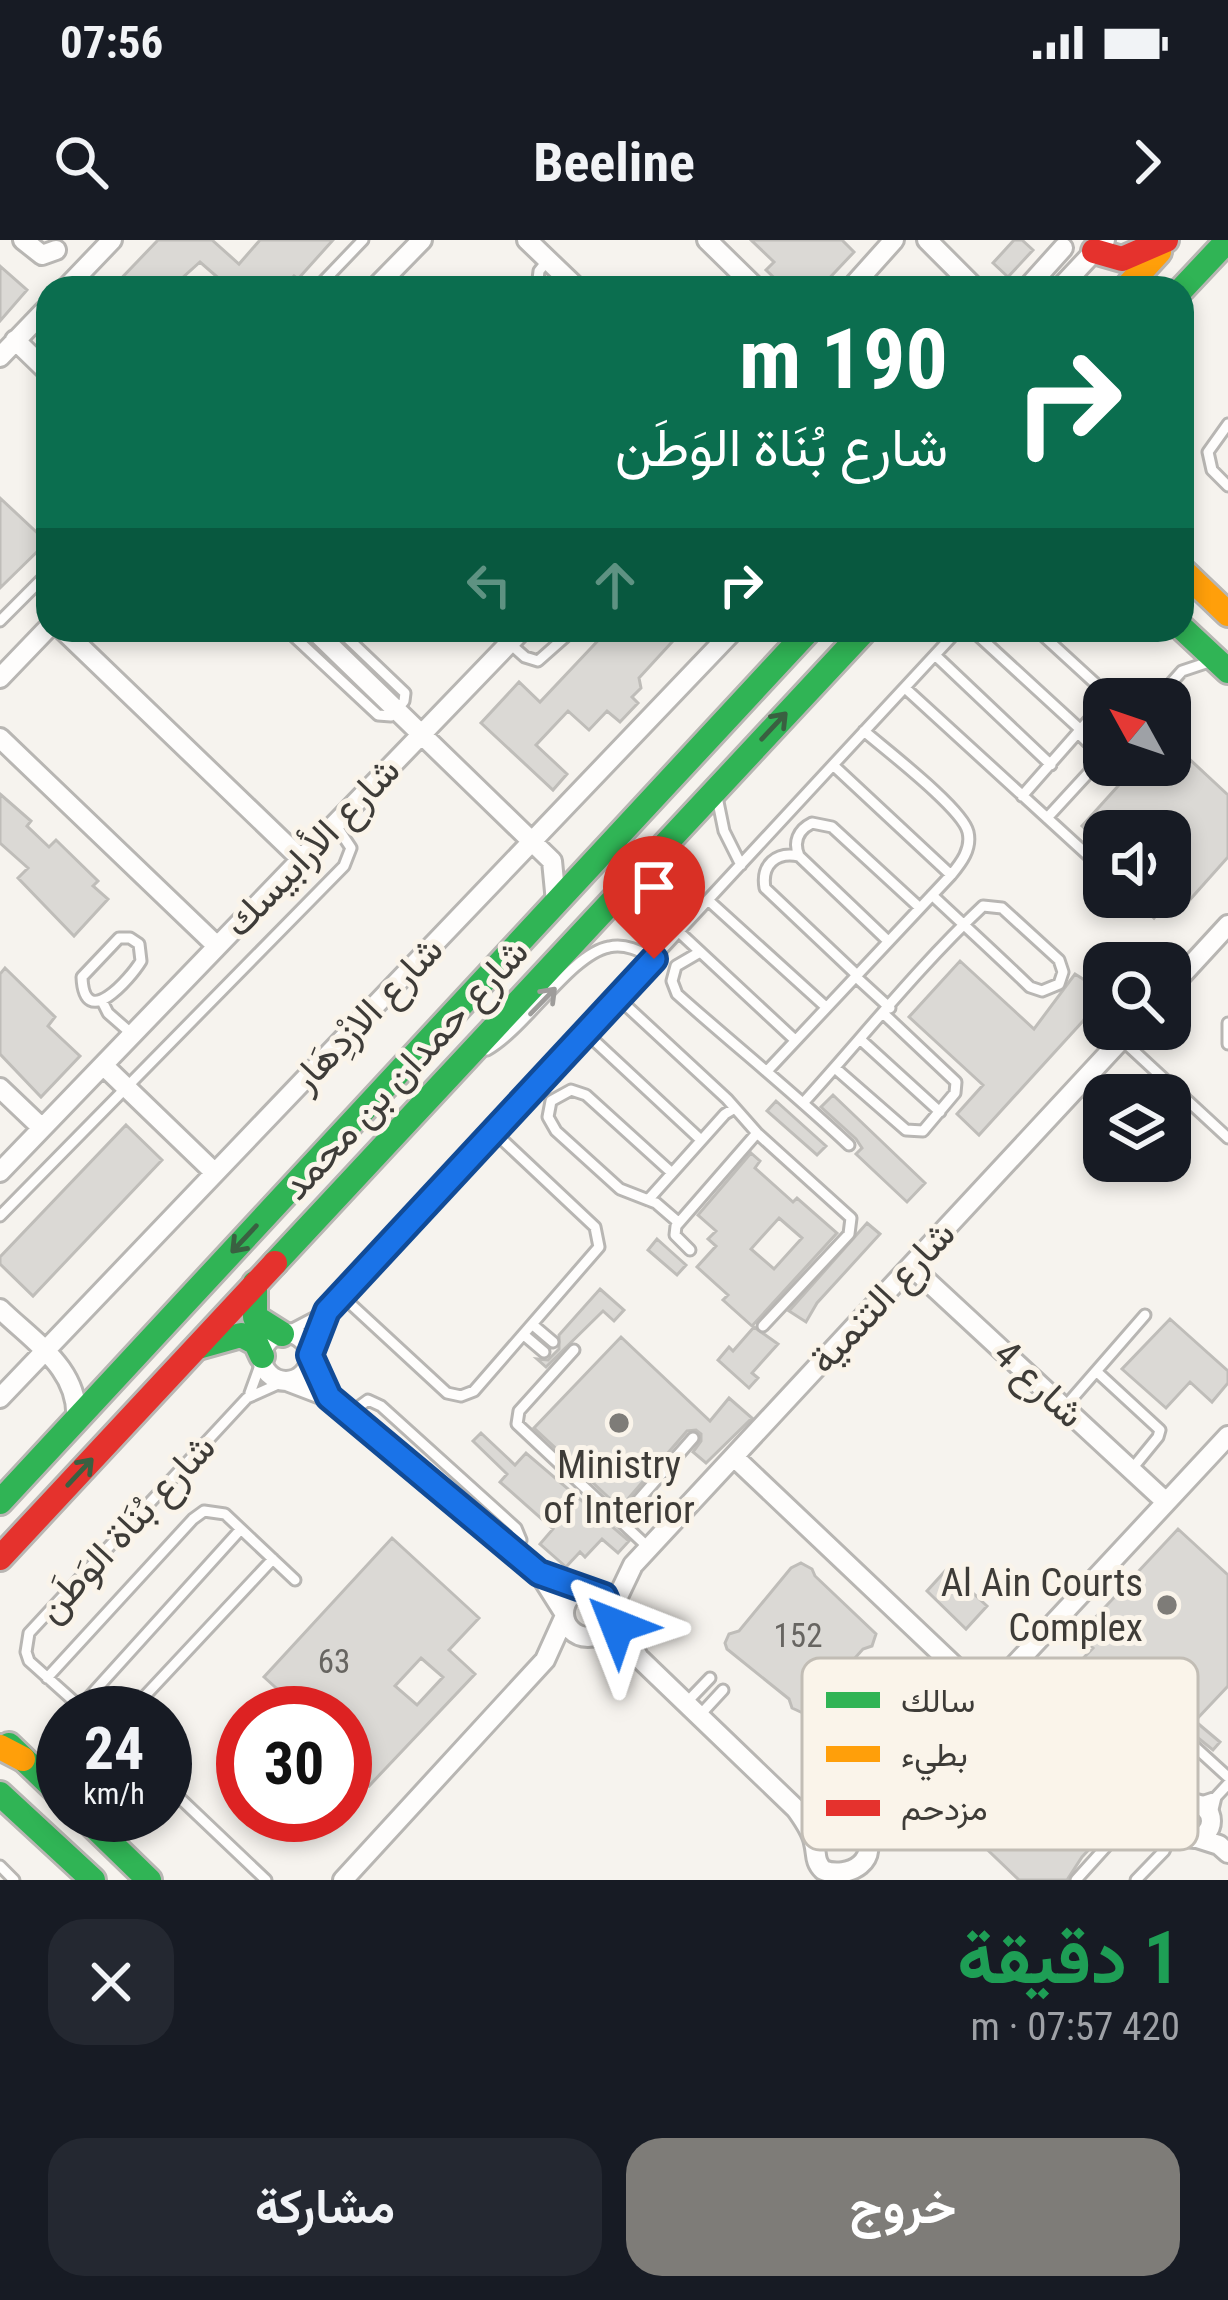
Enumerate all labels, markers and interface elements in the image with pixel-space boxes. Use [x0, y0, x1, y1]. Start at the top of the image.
text: 07:56 [60, 16, 163, 69]
icon: search [48, 129, 114, 195]
icon: forward [1114, 129, 1180, 195]
text: Beeline [533, 131, 695, 194]
text: 190 m [739, 310, 948, 409]
icon: right [990, 324, 1146, 480]
text: شارع بُنَاة الوَطَن [615, 416, 948, 479]
icon: left [456, 552, 522, 618]
icon: ahead [582, 552, 648, 618]
icon: right [708, 552, 774, 618]
north arrow [1083, 678, 1191, 786]
map controls [1083, 678, 1191, 1182]
one-way arrow [760, 711, 788, 741]
street label: شارع الأرابيسك [215, 747, 411, 949]
button: sound [1083, 810, 1191, 918]
pin [603, 836, 705, 959]
icon: arrive [621, 854, 687, 920]
street label: شارع الازْدِهَار [281, 927, 455, 1104]
street label: شارع حمدان بن محمد [272, 929, 540, 1211]
button: search [1083, 942, 1191, 1050]
one-way arrow [528, 987, 557, 1016]
button: layers [1083, 1074, 1191, 1182]
street label: شارع التنمية [800, 1211, 967, 1385]
one-way arrow [231, 1224, 258, 1254]
street label: شارع 4 [982, 1331, 1094, 1439]
marker: Ministry of Interior [606, 1410, 632, 1436]
street label: شارع بُنَاة الوَطَن [27, 1424, 227, 1634]
place label: Ministry of Interior [543, 1442, 695, 1533]
one-way arrow [65, 1458, 93, 1488]
place label: Al Ain Courts Complex [941, 1560, 1143, 1651]
position arrow [554, 1563, 680, 1689]
marker: Al Ain Courts Complex [1154, 1592, 1180, 1618]
house number: 152 [774, 1616, 822, 1655]
house number: 63 [318, 1642, 350, 1681]
legend [802, 1658, 1198, 1850]
text: سالك [901, 1681, 975, 1720]
speed limit sign: 30 [216, 1686, 372, 1842]
text: 24 [84, 1713, 144, 1784]
text: بطيء [901, 1735, 968, 1781]
text: km/h [83, 1776, 145, 1811]
text: مزدحم [901, 1789, 988, 1830]
text: 1 دقيقة [957, 1916, 1180, 2001]
button: close [48, 1919, 174, 2045]
text: 420 m · 07:57 [970, 2004, 1180, 2050]
button: مشاركة [48, 2138, 602, 2276]
button: خروج [626, 2138, 1180, 2276]

